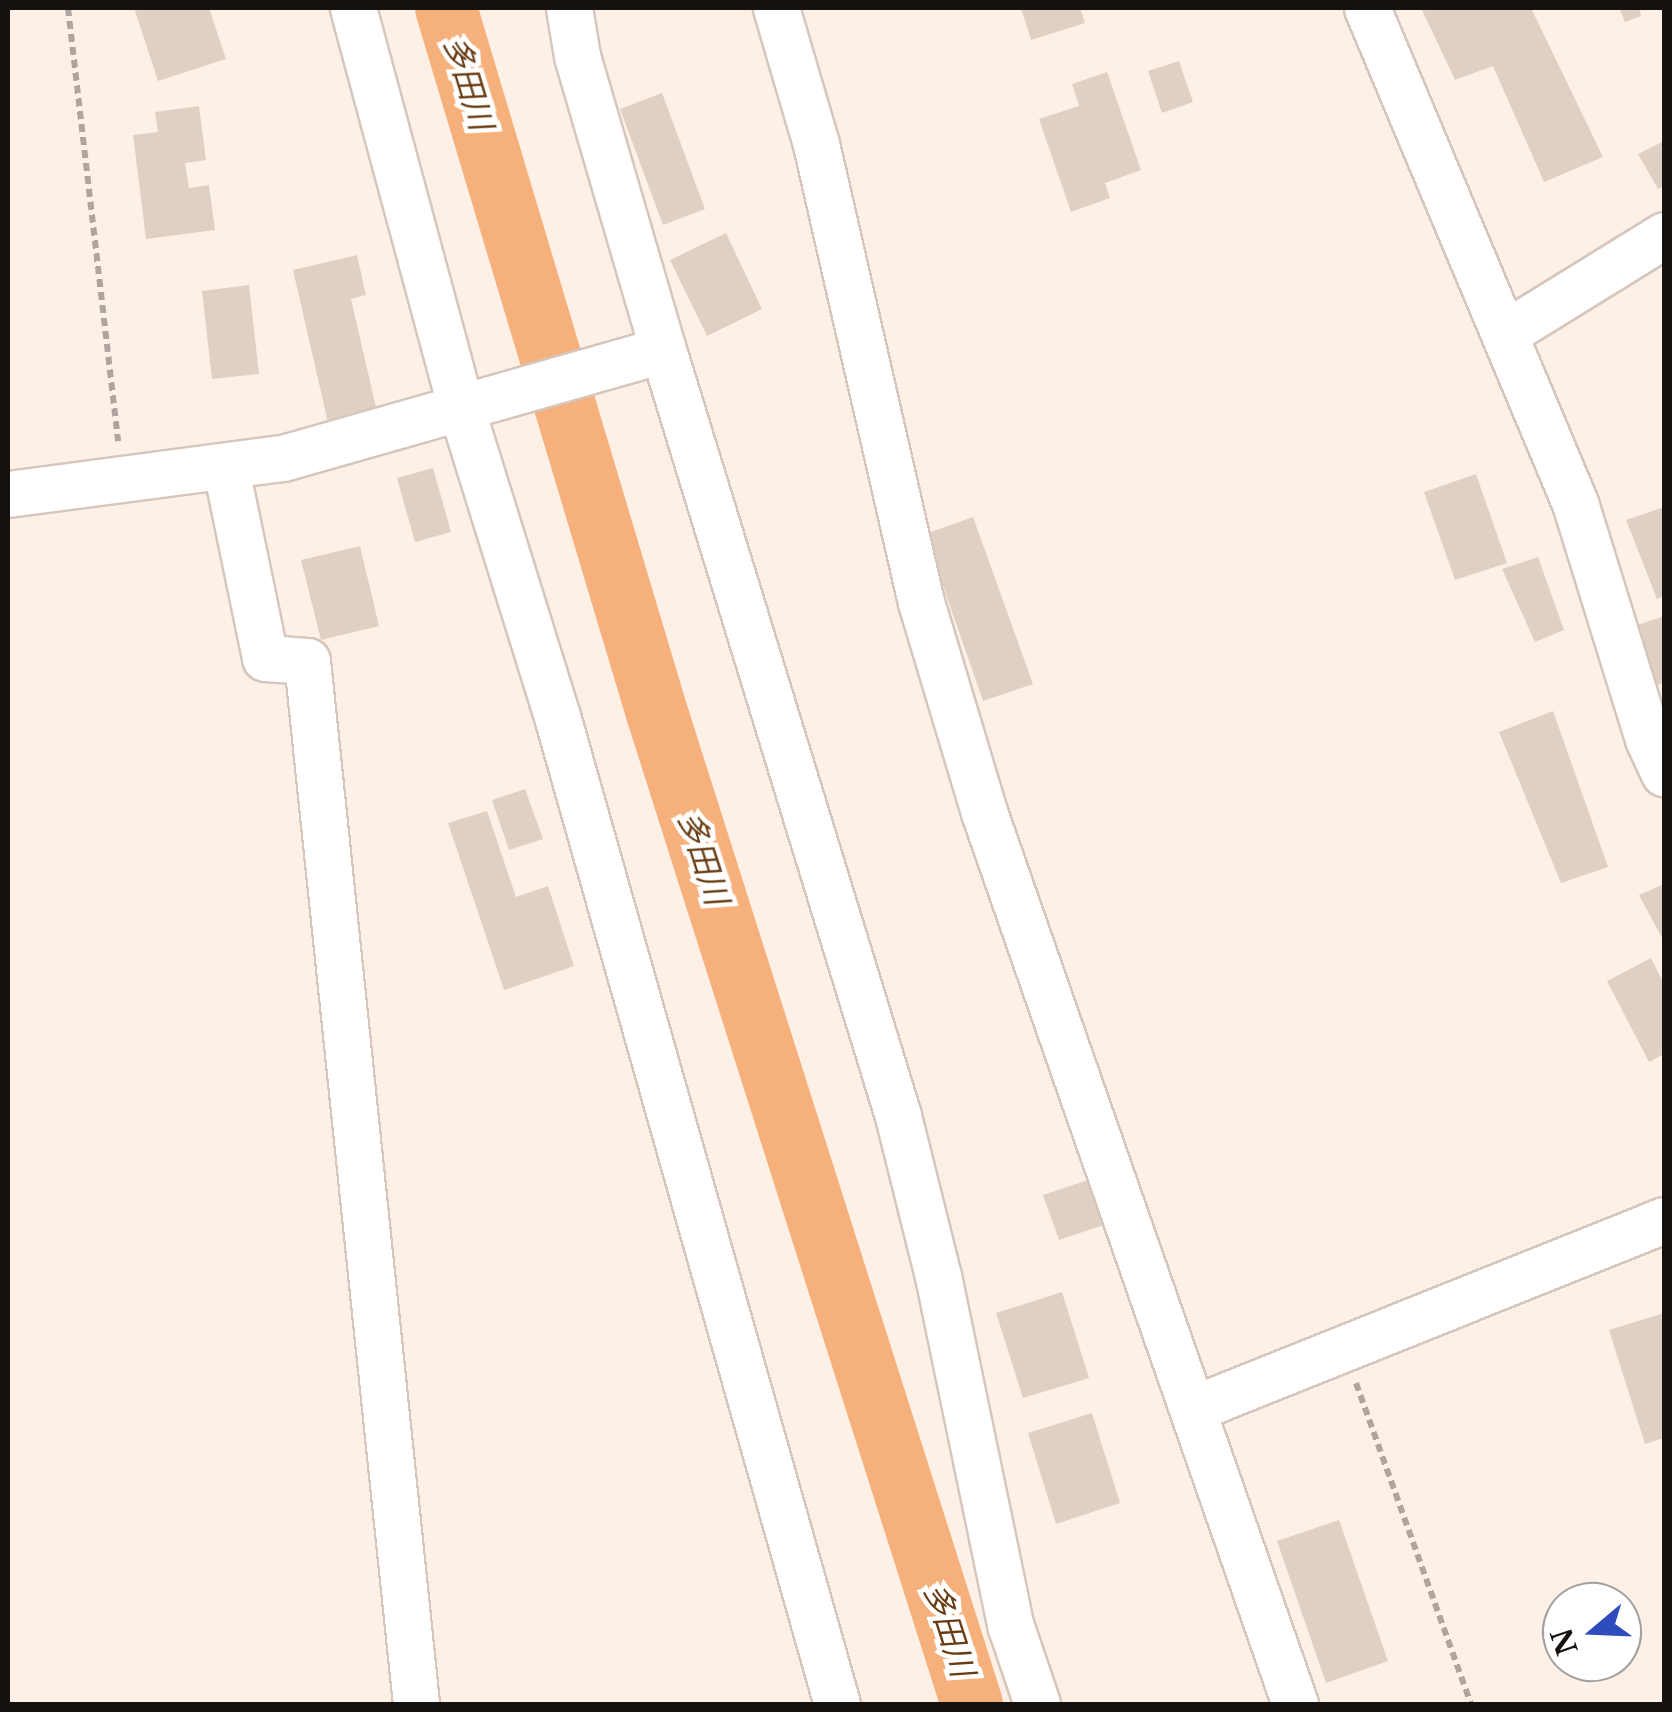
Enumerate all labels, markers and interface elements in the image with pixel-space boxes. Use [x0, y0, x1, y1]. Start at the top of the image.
water label: 多田川 [436, 31, 500, 135]
water label: 多田川 [670, 806, 736, 910]
water label: 多田川 [916, 1578, 982, 1682]
north arrow [1542, 1582, 1642, 1682]
text: N [1544, 1623, 1586, 1659]

